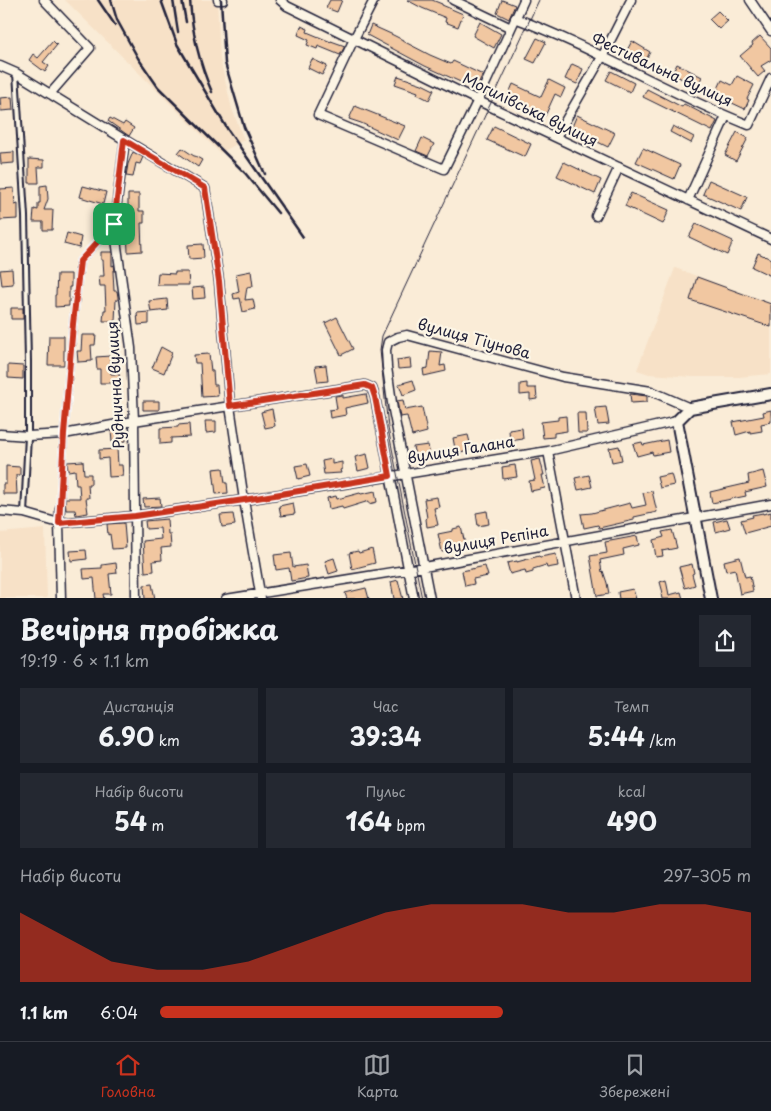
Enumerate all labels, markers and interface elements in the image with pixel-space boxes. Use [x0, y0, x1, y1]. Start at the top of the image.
street label: Фестивальна вулиця [588, 26, 737, 111]
street label: Могилівська вулиця [459, 66, 602, 151]
pin [93, 203, 135, 245]
icon: arrive [100, 210, 128, 238]
street label: вулиця Тіунова [416, 311, 534, 364]
street label: Руднична вулиця [100, 321, 129, 449]
street label: вулиця Галана [406, 429, 517, 468]
street label: вулиця Рєпіна [442, 518, 550, 559]
text: Вечірня пробіжка [20, 607, 279, 650]
button: share [699, 615, 751, 667]
text: 19:19 · 6 × 1.1 km [20, 648, 149, 672]
text: Дистанція [104, 696, 174, 717]
text: Час [373, 696, 398, 717]
text: Темп [614, 696, 650, 717]
text: 6.90 [99, 717, 154, 755]
text: 39:34 [350, 717, 421, 755]
text: 5:44 [587, 717, 645, 755]
text: km [154, 730, 180, 751]
text: /km [645, 730, 676, 751]
text: Набір висоти [95, 781, 183, 802]
text: Пульс [366, 781, 405, 802]
text: kcal [618, 781, 646, 802]
text: 54 [114, 802, 147, 840]
text: 164 [345, 802, 392, 840]
text: 490 [607, 802, 657, 840]
text: m [147, 815, 164, 836]
text: bpm [392, 815, 426, 836]
text: Набір висоти [20, 863, 121, 887]
text: 297–305 m [663, 863, 751, 887]
text: 1.1 km [20, 1000, 68, 1024]
text: 6:04 [100, 1000, 138, 1024]
tab: Головна [101, 1051, 155, 1102]
tab: Карта [357, 1051, 398, 1102]
tab: Збережені [600, 1051, 670, 1102]

